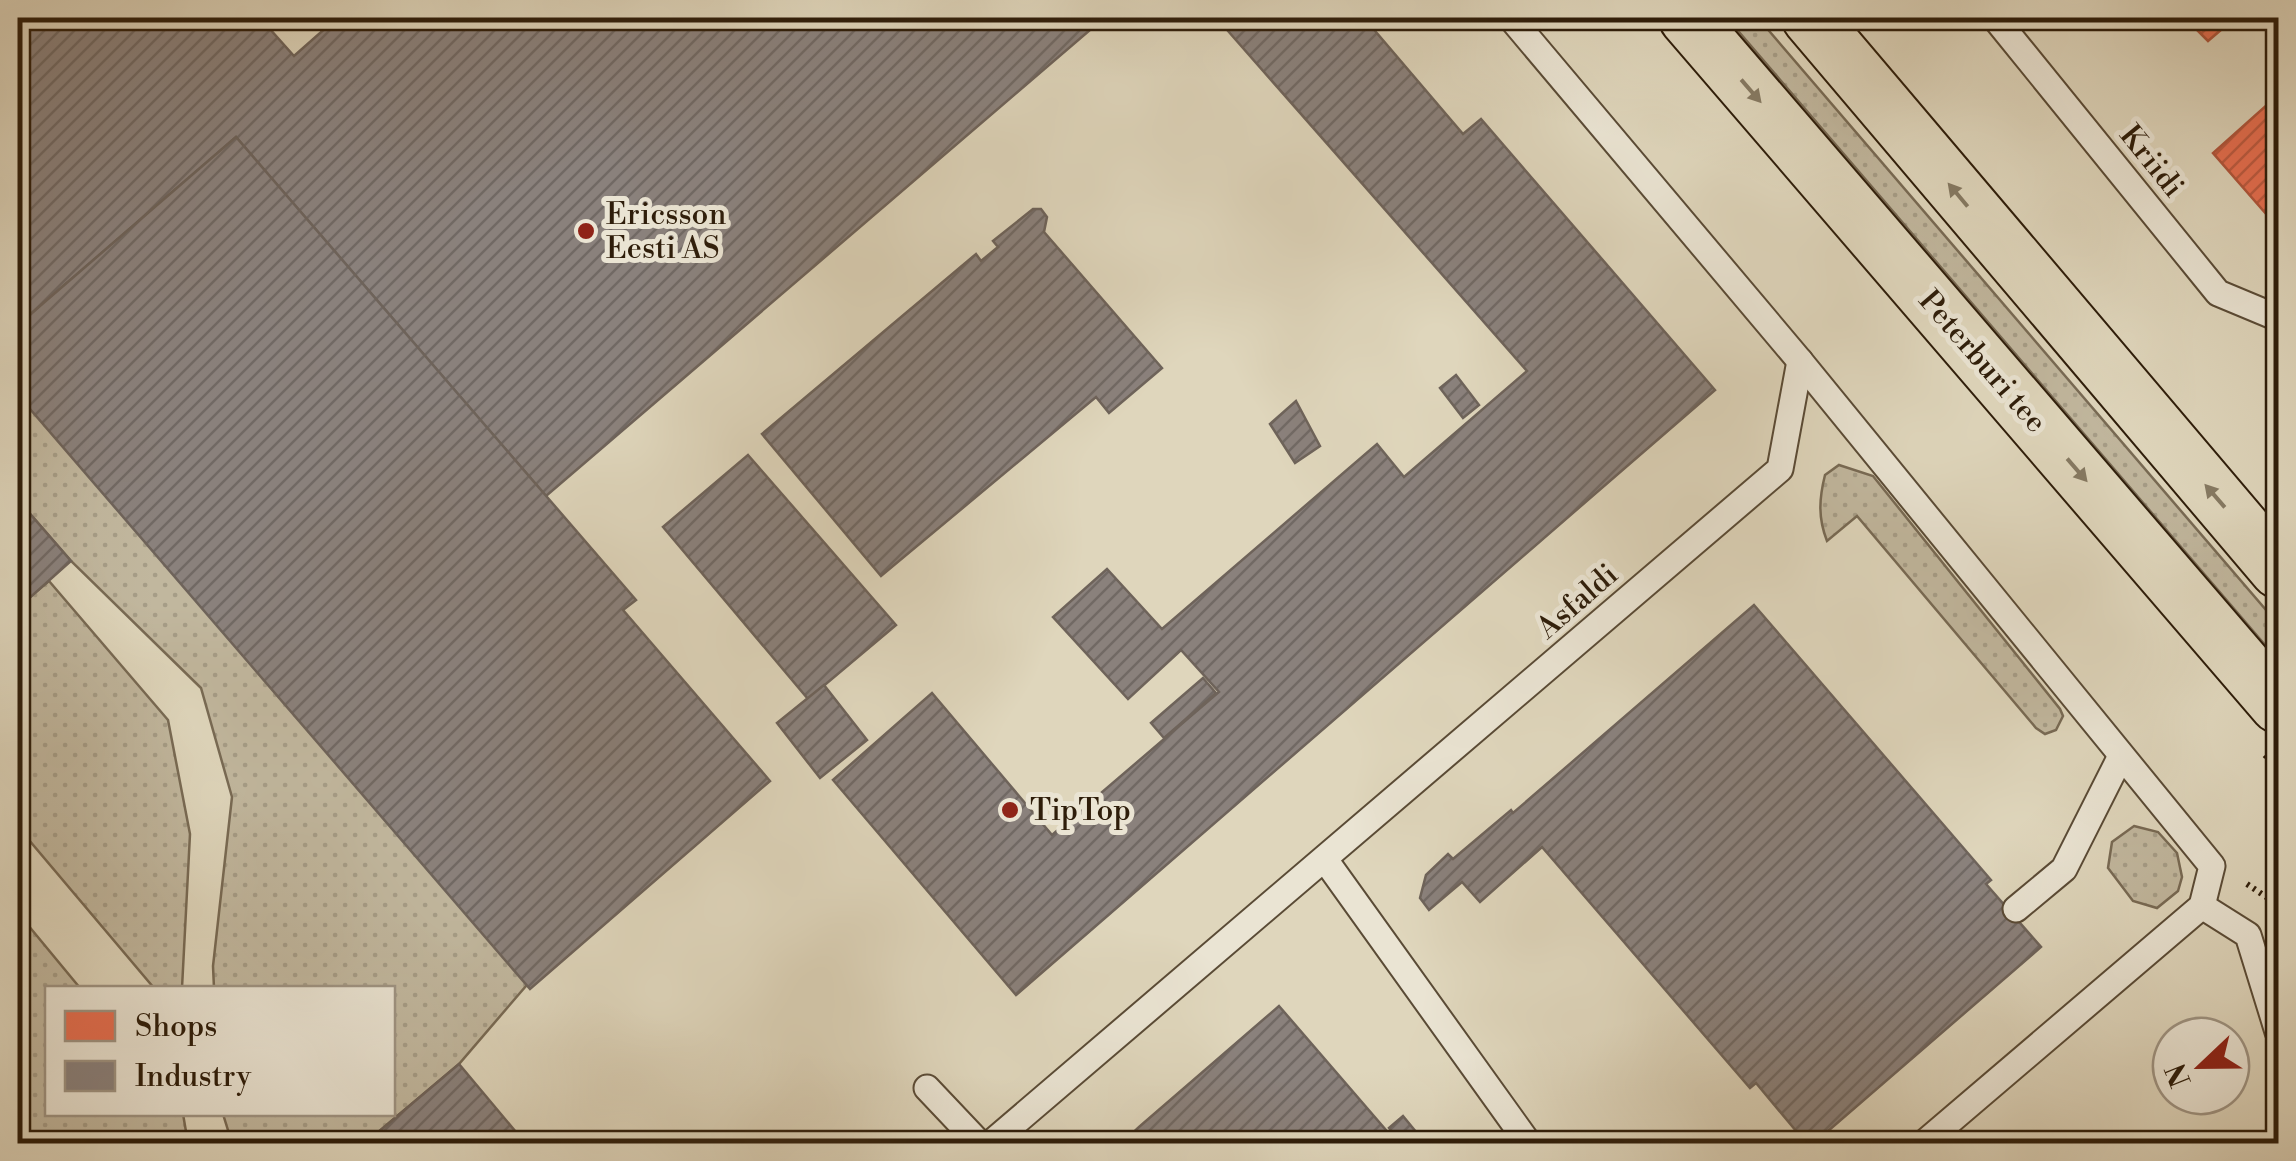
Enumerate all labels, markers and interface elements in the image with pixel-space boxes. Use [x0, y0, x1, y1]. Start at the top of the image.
one-way arrow [1739, 79, 1761, 104]
street label: Kriidi [2111, 118, 2192, 206]
one-way arrow [1948, 183, 1970, 208]
place label: Ericsson Eesti AS [606, 196, 726, 268]
marker: Ericsson Eesti AS [575, 220, 597, 242]
street label: Peterburi tee [1910, 283, 2054, 441]
one-way arrow [2065, 458, 2087, 483]
one-way arrow [2205, 484, 2226, 509]
street label: Asfaldi [1528, 556, 1626, 648]
place label: TipTop [1030, 792, 1131, 830]
marker: TipTop [999, 799, 1021, 821]
legend [45, 986, 395, 1116]
text: Shops [135, 1008, 217, 1046]
north arrow [2151, 1016, 2251, 1116]
text: Industry [135, 1058, 251, 1096]
text: N [2159, 1058, 2200, 1092]

